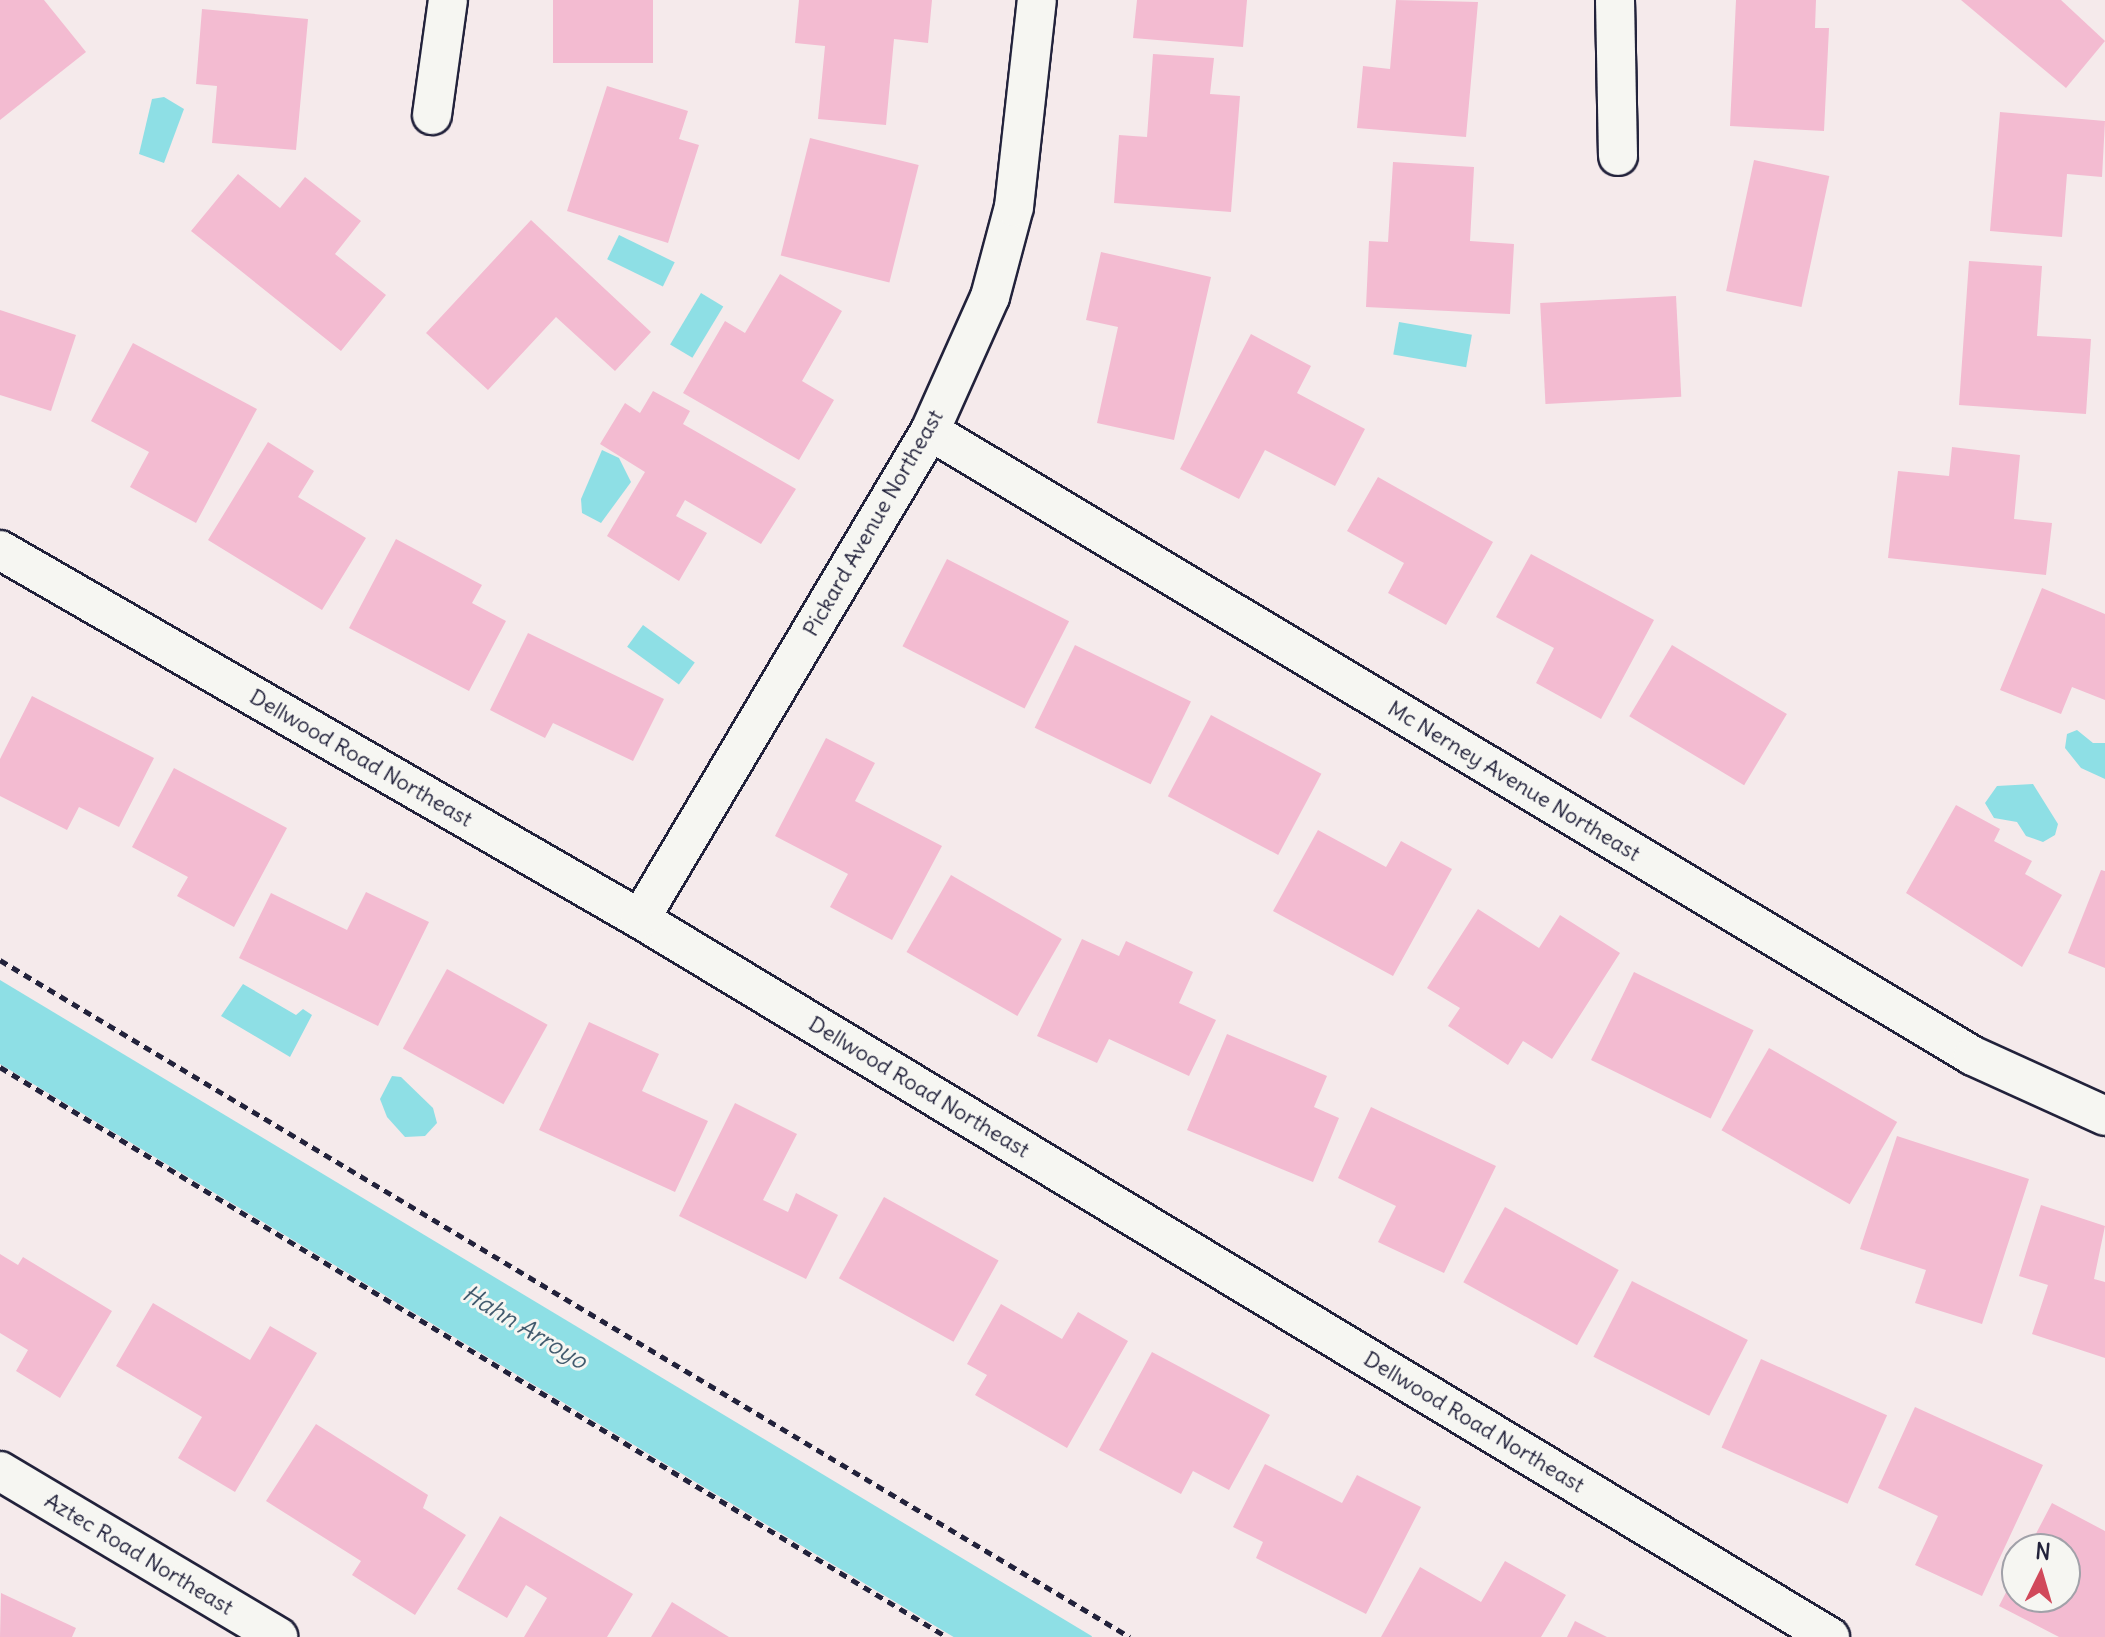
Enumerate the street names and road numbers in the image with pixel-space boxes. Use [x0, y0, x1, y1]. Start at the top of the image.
street label: Pickard Avenue Northeast [797, 405, 949, 641]
street label: Dellwood Road Northeast [245, 683, 477, 833]
street label: Mc Nerney Avenue Northeast [1383, 695, 1645, 867]
street label: Dellwood Road Northeast [804, 1011, 1034, 1163]
street label: Dellwood Road Northeast [1359, 1346, 1589, 1498]
street label: Aztec Road Northeast [40, 1487, 238, 1621]

